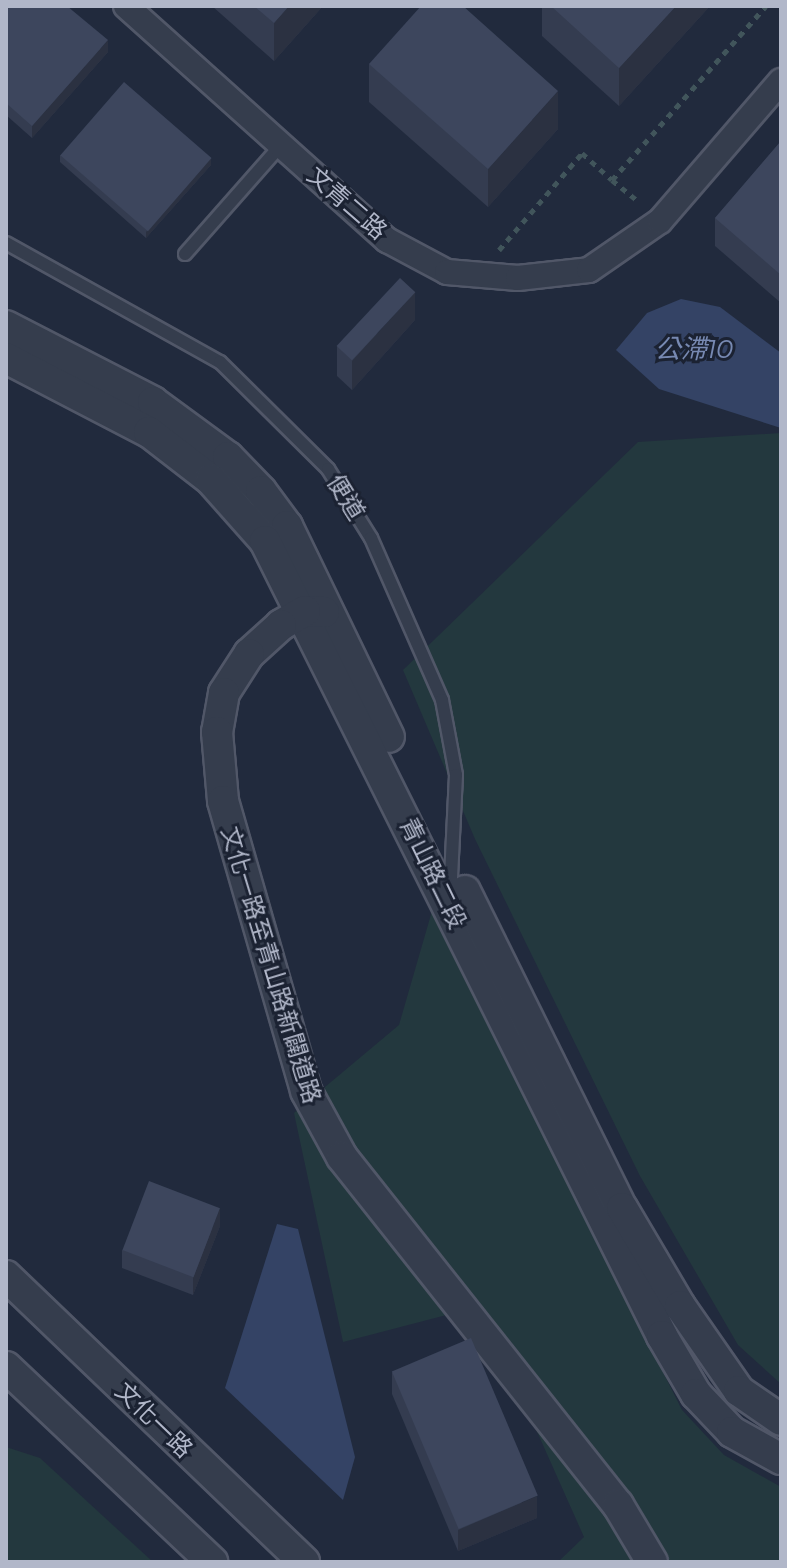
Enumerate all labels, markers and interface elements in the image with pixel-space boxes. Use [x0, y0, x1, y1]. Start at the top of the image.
street label: 文青二路 [301, 161, 393, 245]
water label: 公滯10 [655, 334, 733, 366]
street label: 便道 [321, 469, 371, 525]
street label: 青山路二段 [394, 813, 472, 933]
street label: 文化一路至青山路新闢道路 [215, 823, 327, 1107]
street label: 文化一路 [109, 1376, 199, 1464]

